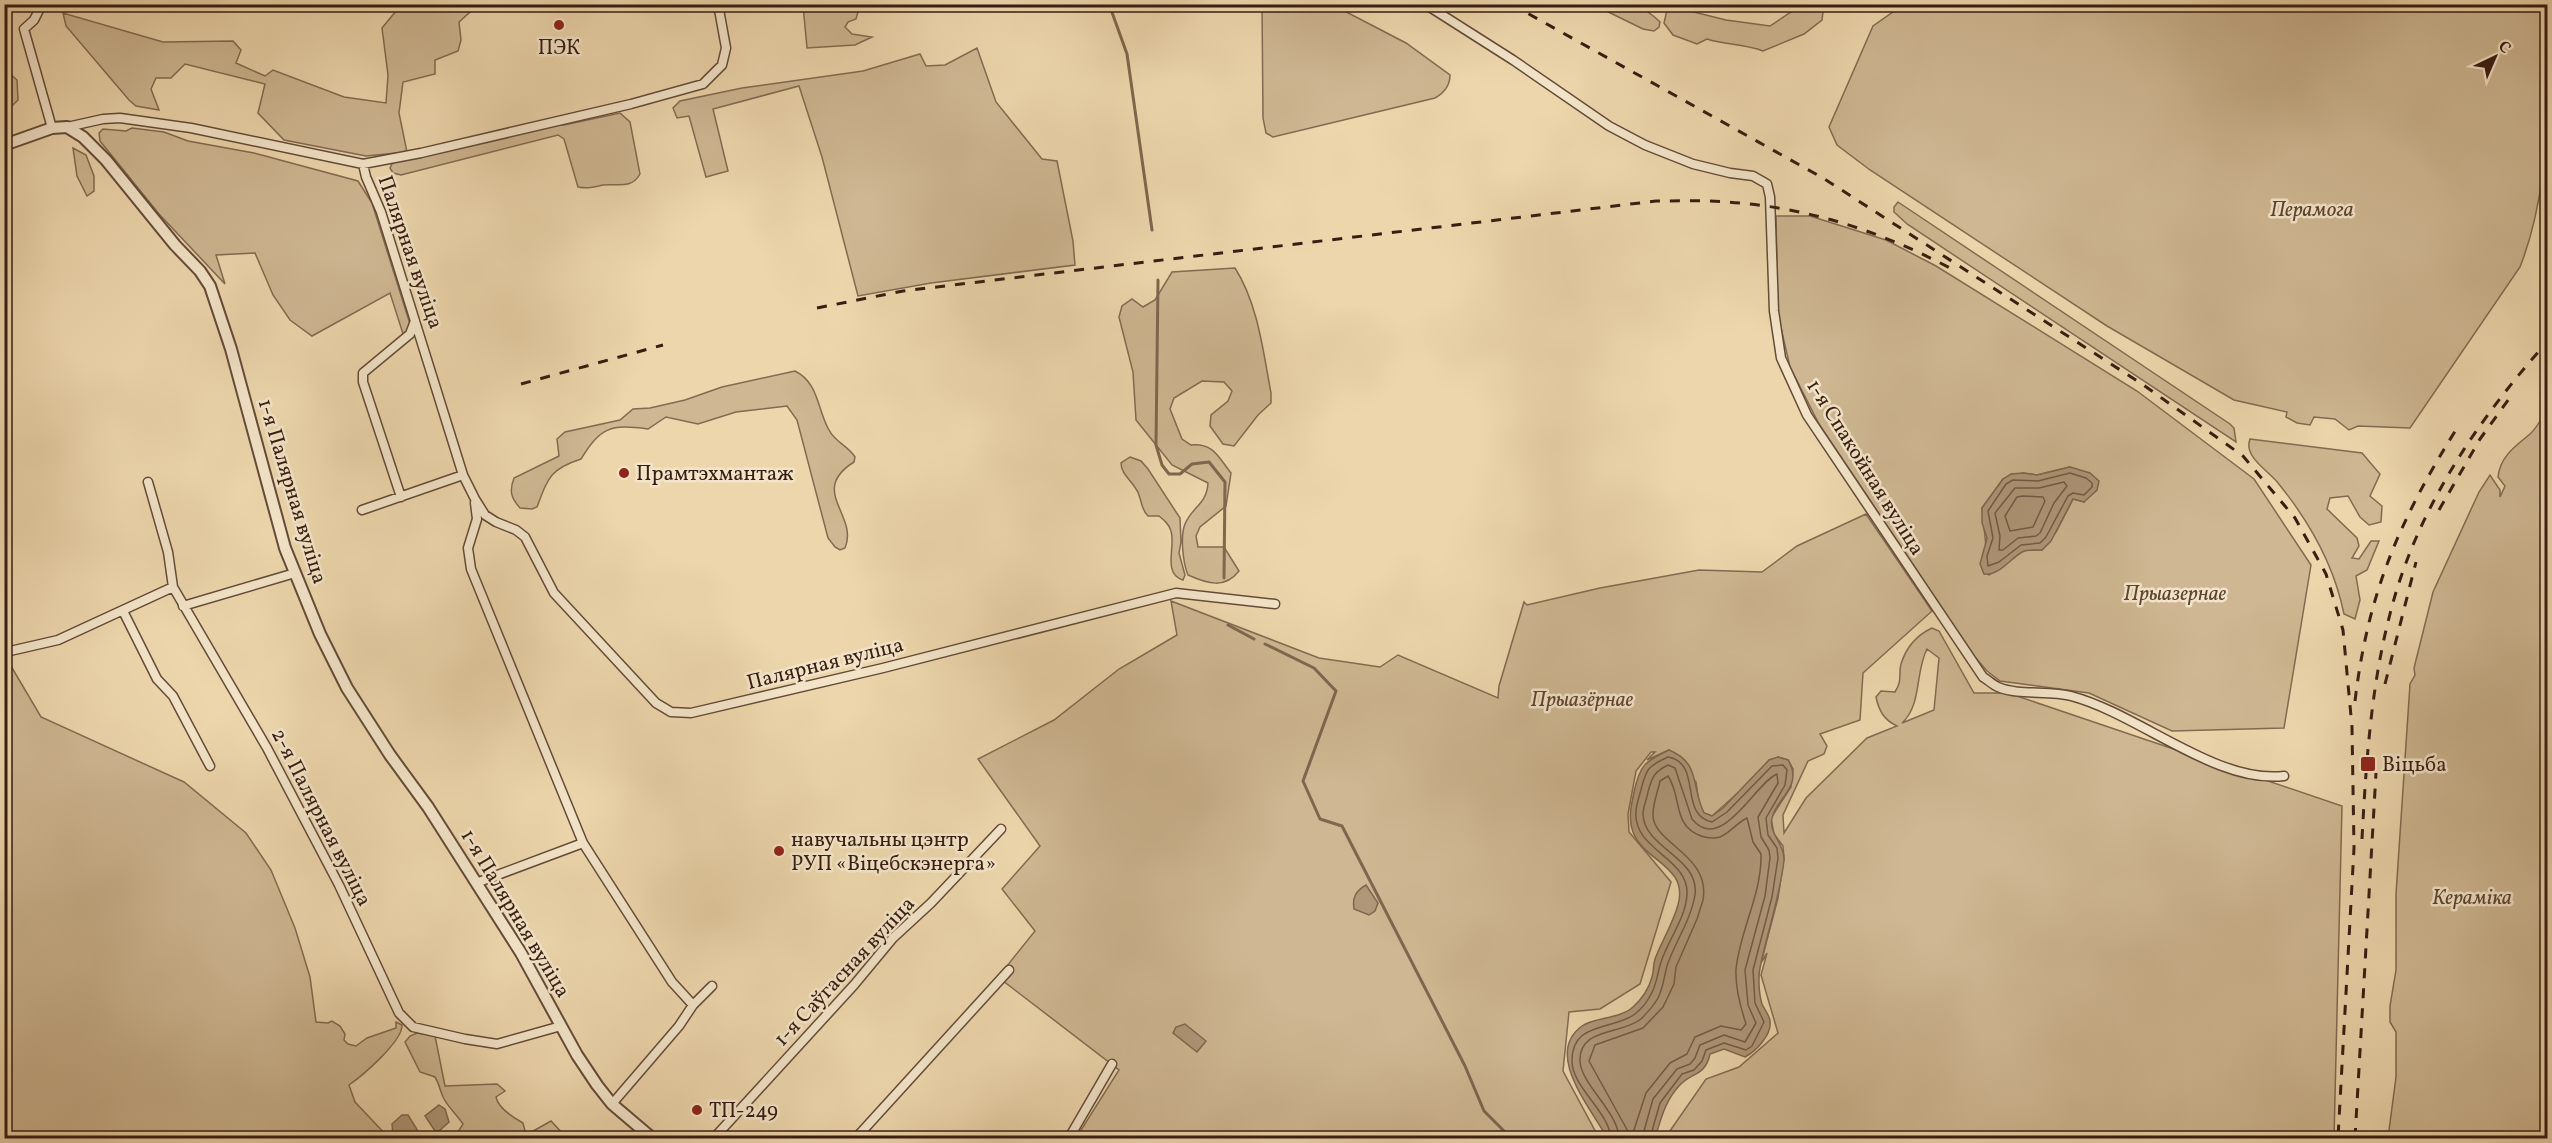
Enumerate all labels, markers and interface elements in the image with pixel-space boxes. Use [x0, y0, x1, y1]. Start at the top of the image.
marker: ПЭК [552, 18, 566, 32]
north arrow [2465, 27, 2525, 87]
place label: ПЭК [538, 34, 580, 63]
text: С [2493, 36, 2515, 59]
street label: Палярная вуліца [370, 172, 449, 333]
park label: Перамога [2270, 196, 2354, 225]
street label: 1-я Спакойная вуліца [1799, 374, 1931, 562]
street label: 1-я Палярная вуліца [250, 395, 334, 588]
place label: Прамтэхмантаж [636, 460, 794, 489]
marker: Прамтэхмантаж [617, 466, 631, 480]
park label: Прыазернае [2124, 580, 2227, 609]
street label: Палярная вуліца [744, 631, 907, 698]
park label: Прыазёрнае [1531, 686, 1634, 715]
street label: 2-я Палярная вуліца [263, 724, 378, 912]
place label: Віцьба [2382, 751, 2447, 780]
marker: Віцьба [2359, 755, 2377, 773]
street label: 1-я Палярная вуліца [453, 824, 577, 1004]
place label: навучальны цэнтр РУП «Віцебскэнерга» [791, 826, 996, 879]
marker: навучальны цэнтр РУП «Віцебскэнерга» [772, 844, 786, 858]
park label: Кераміка [2432, 884, 2512, 913]
street label: 1-я Саўгасная вуліца [768, 891, 922, 1053]
place label: ТП-249 [709, 1097, 778, 1126]
marker: ТП-249 [690, 1103, 704, 1117]

